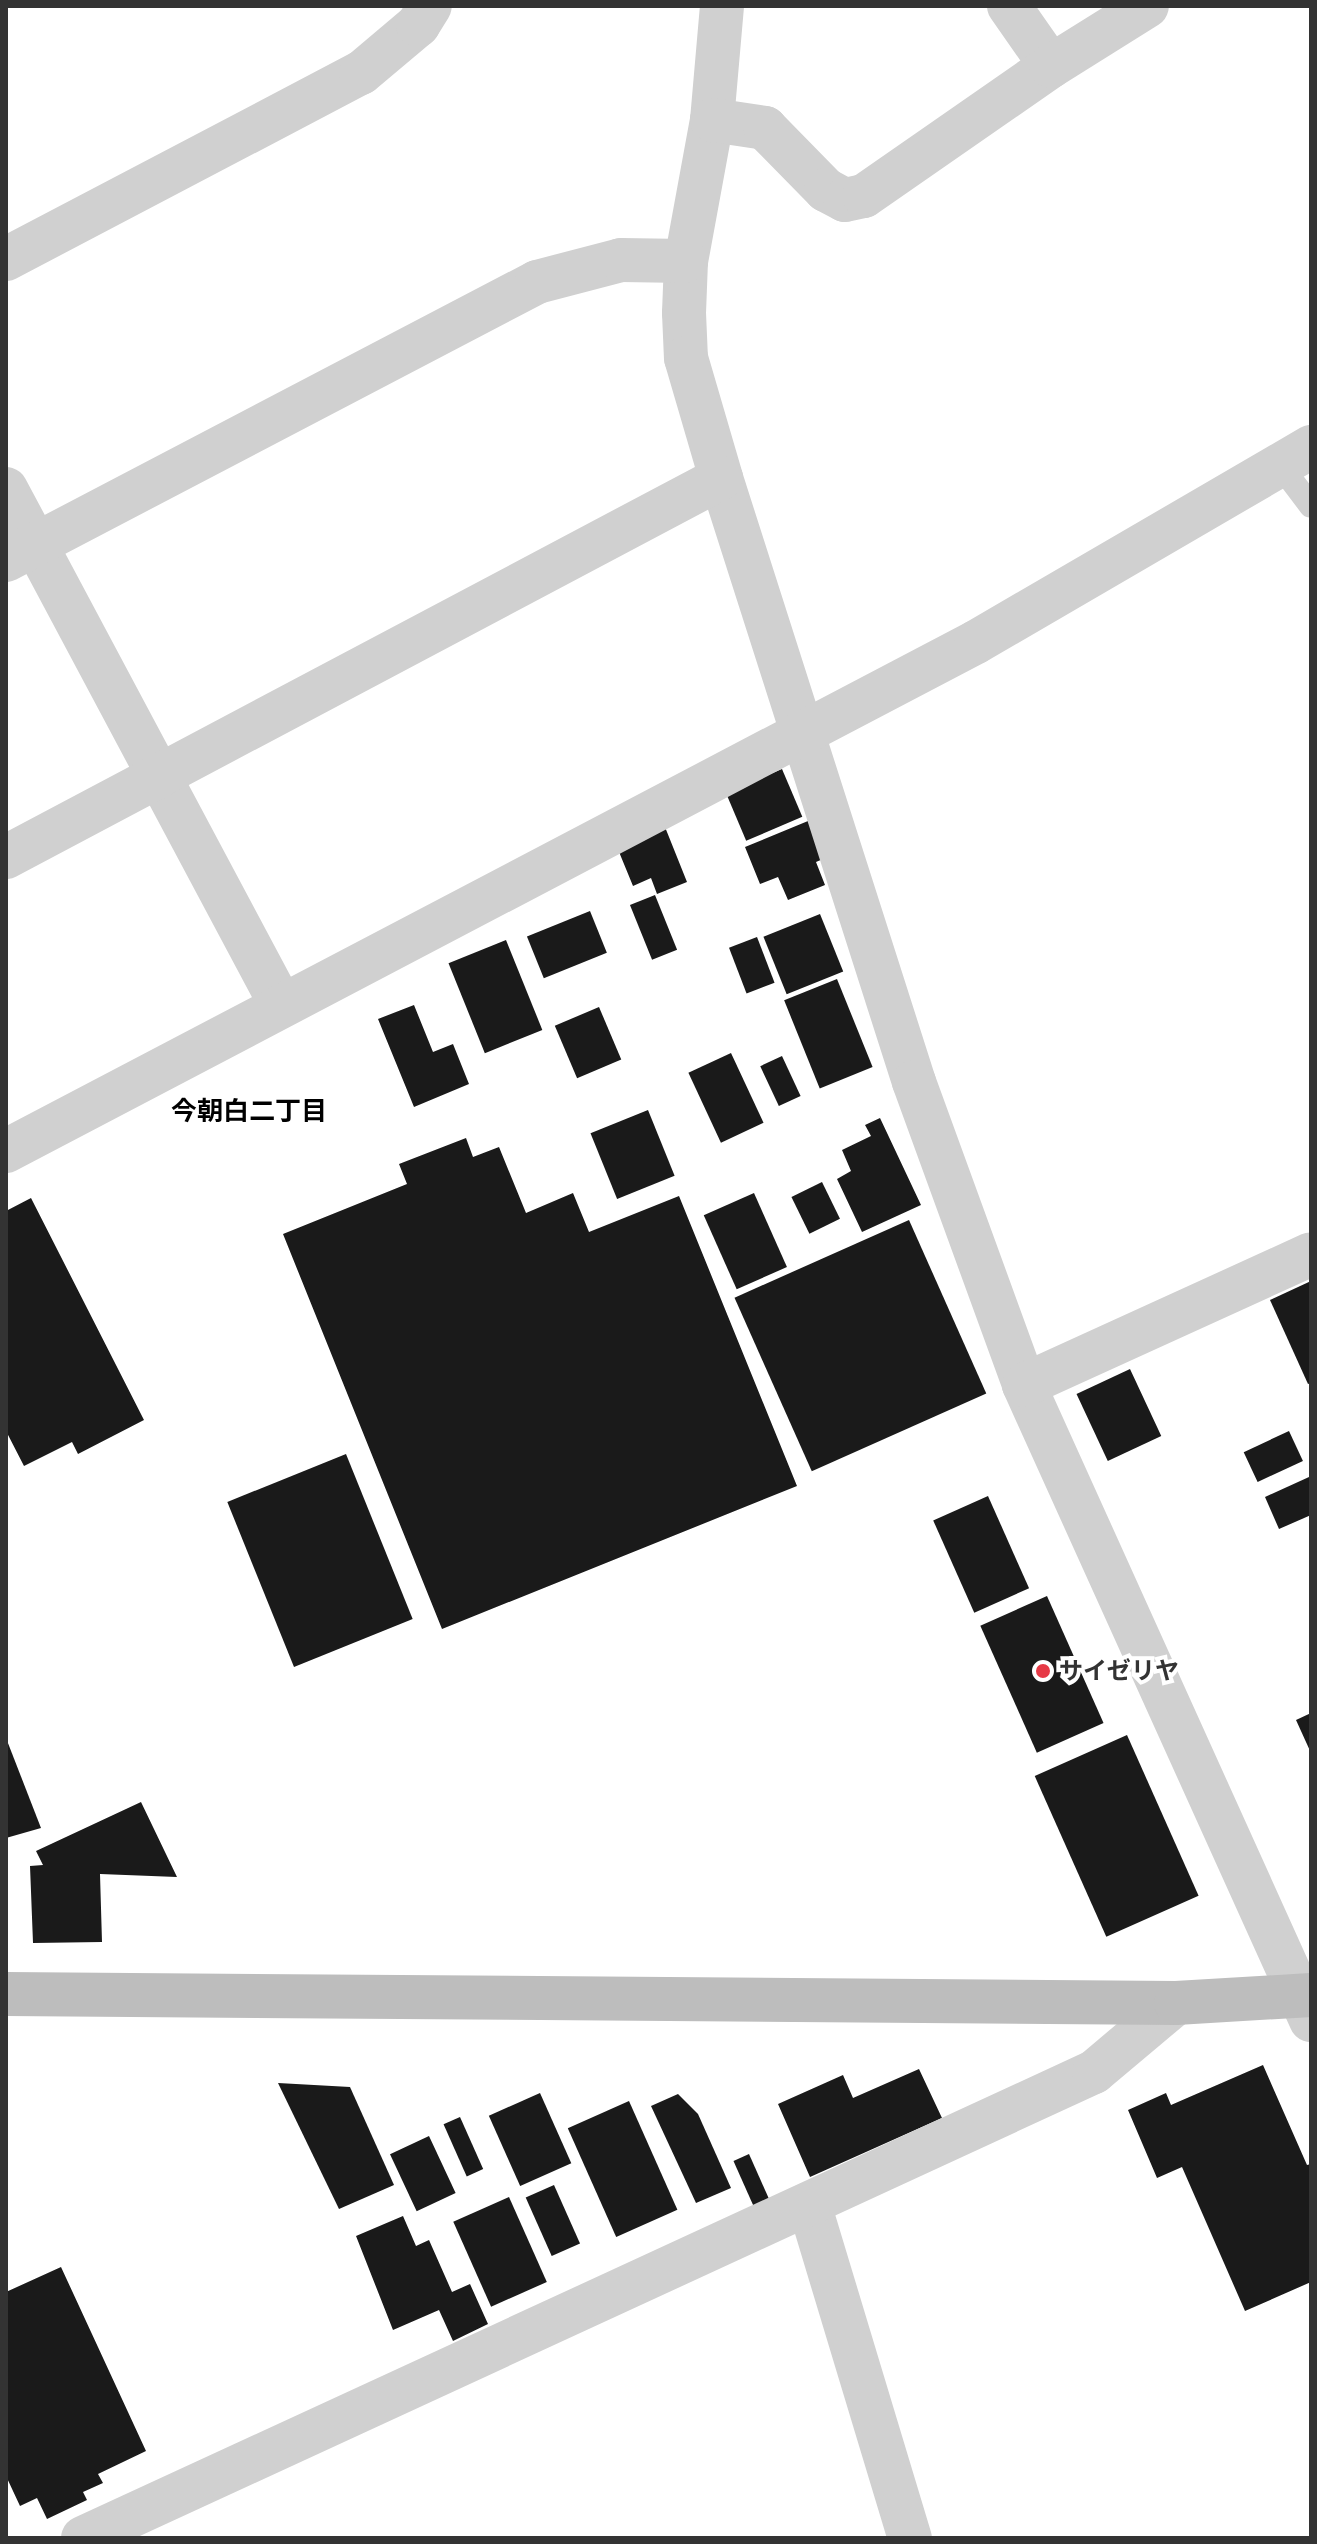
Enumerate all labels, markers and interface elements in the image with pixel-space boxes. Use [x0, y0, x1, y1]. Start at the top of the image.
district label: 今朝白二丁目 [171, 1096, 327, 1128]
place label: サイゼリヤ [1059, 1657, 1179, 1685]
marker: サイゼリヤ [1034, 1662, 1052, 1680]

